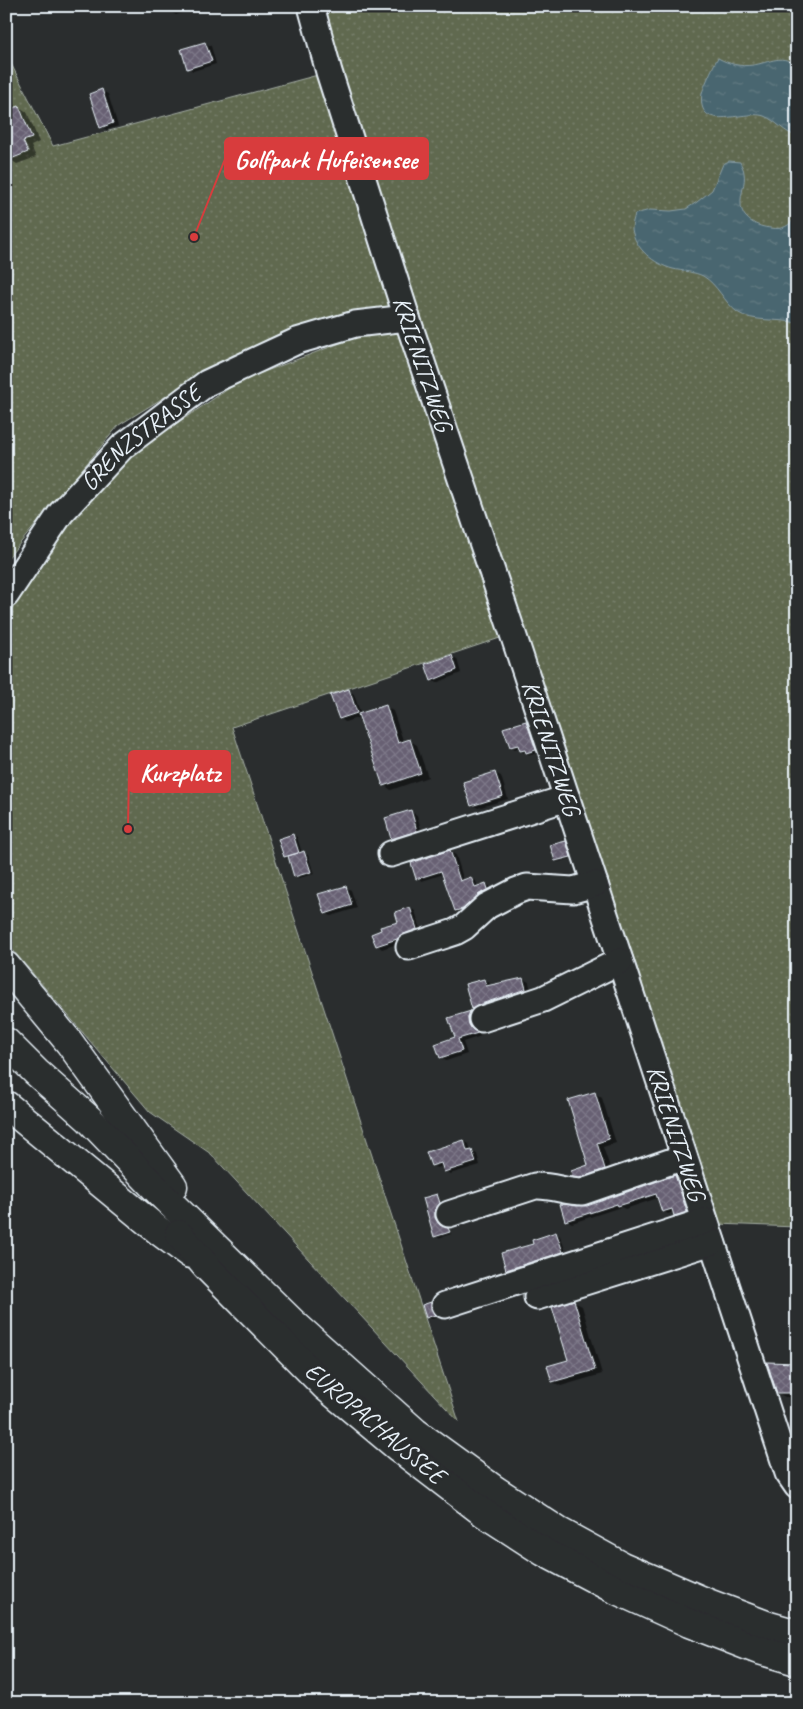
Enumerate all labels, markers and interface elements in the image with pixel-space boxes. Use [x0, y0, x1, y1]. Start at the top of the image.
callout: Golfpark Hufeisensee [225, 138, 428, 179]
text: Golfpark Hufeisensee [235, 143, 420, 176]
street label: KRIENITZWEG [385, 293, 461, 438]
street label: GRENZSTRASSE [73, 375, 210, 498]
street label: KRIENITZWEG [514, 677, 589, 822]
callout: Kurzplatz [129, 751, 230, 792]
text: Kurzplatz [140, 756, 222, 789]
street label: KRIENITZWEG [639, 1062, 714, 1207]
street label: EUROPACHAUSSEE [298, 1355, 454, 1493]

